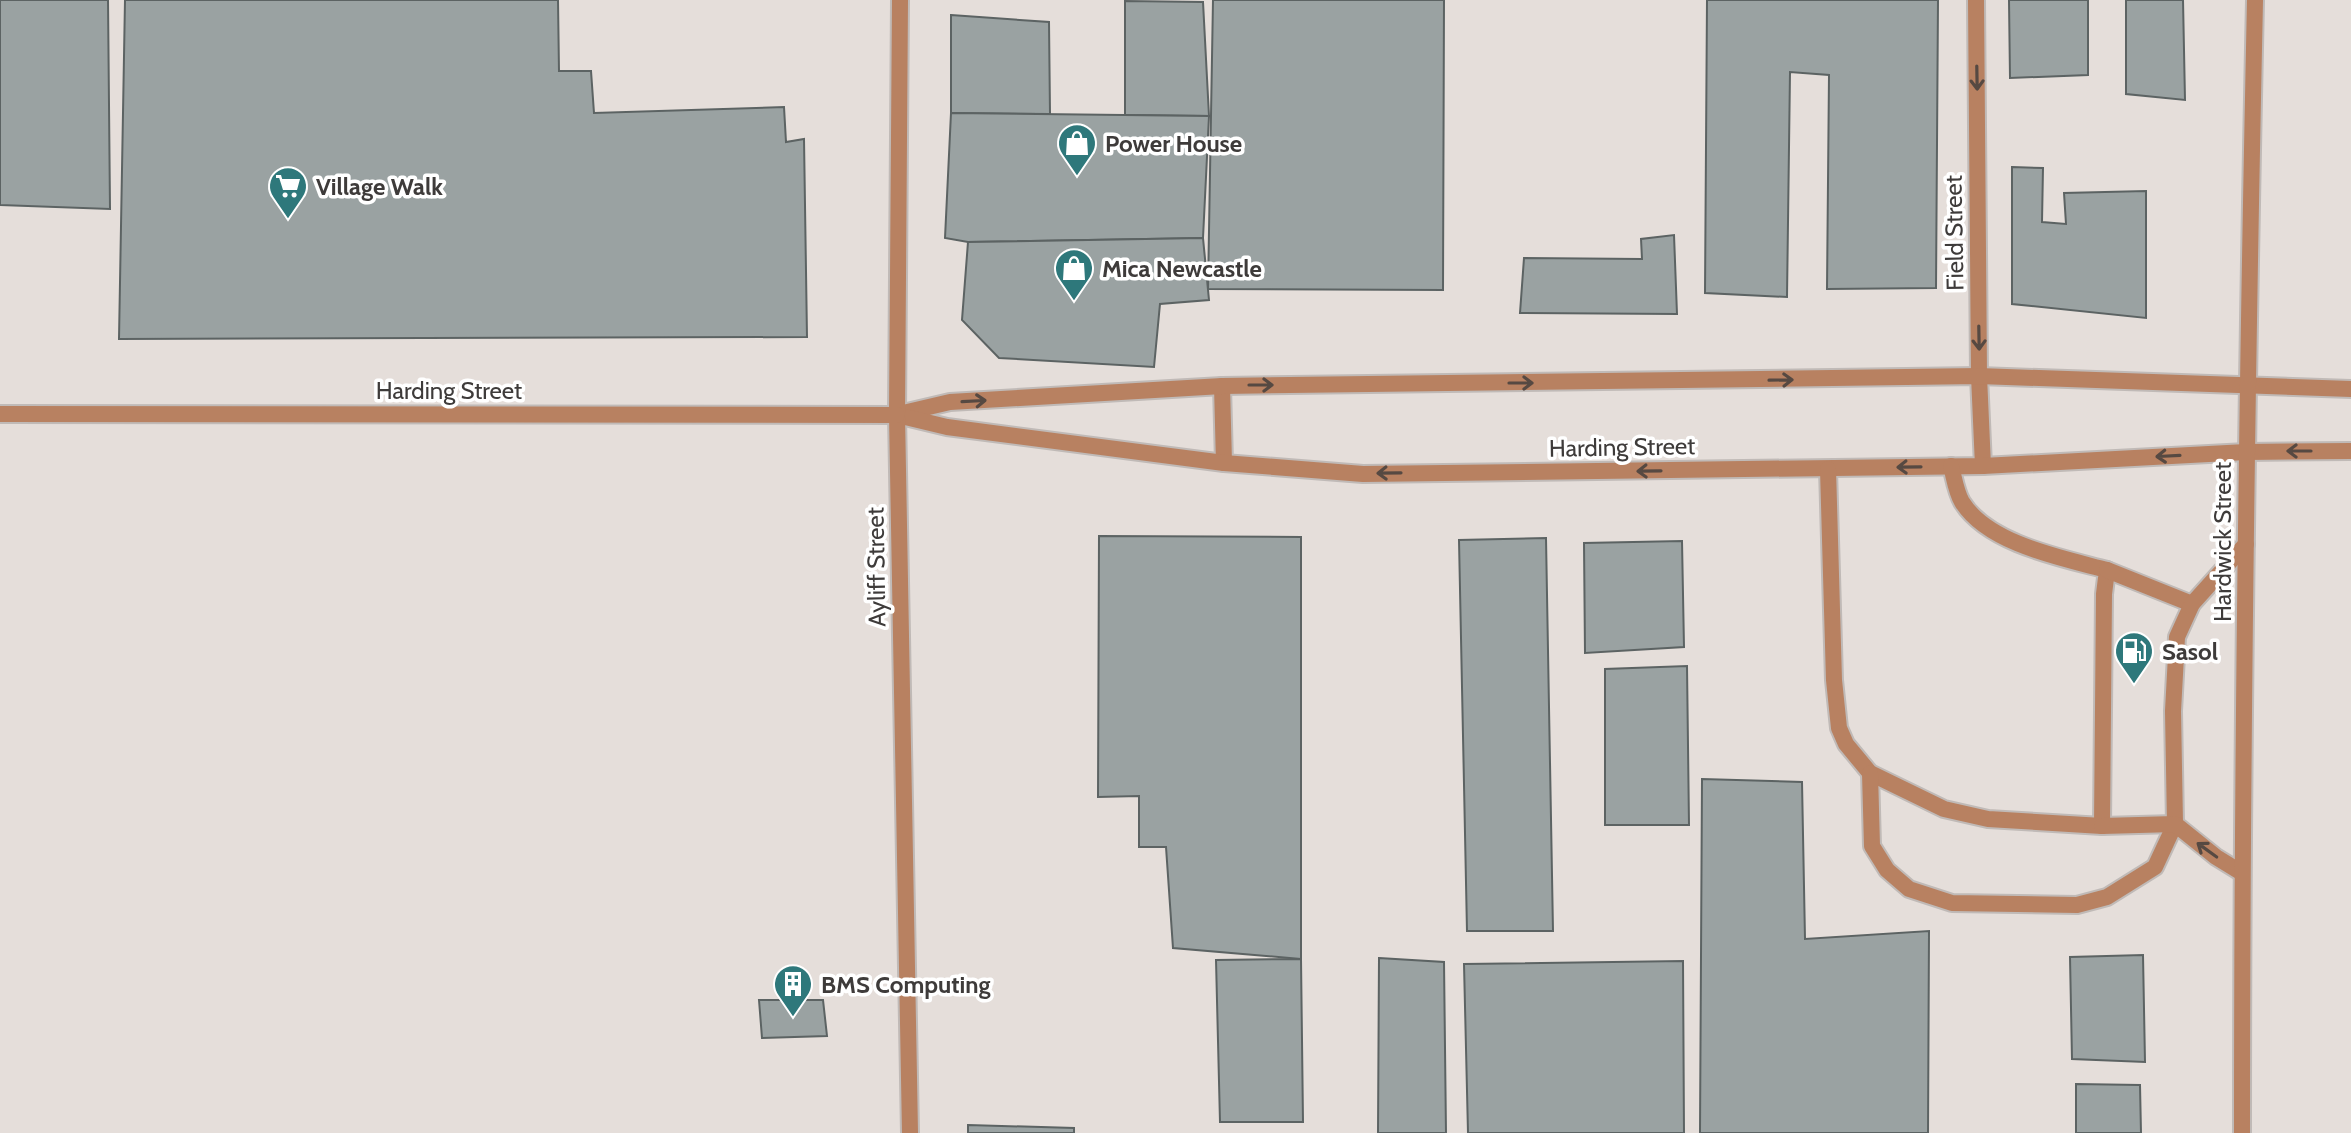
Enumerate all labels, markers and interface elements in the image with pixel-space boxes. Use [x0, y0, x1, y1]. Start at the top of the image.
one-way arrow [1969, 64, 1984, 91]
shop icon: Power House [1056, 122, 1098, 177]
place label: Power House [1105, 129, 1242, 158]
supermarket icon: Village Walk [267, 165, 309, 220]
place label: Village Walk [316, 172, 443, 201]
street label: Field Street [1938, 175, 1970, 291]
shop icon: Mica Newcastle [1053, 247, 1095, 302]
place label: Mica Newcastle [1102, 254, 1262, 283]
one-way arrow [1971, 324, 1987, 351]
one-way arrow [1767, 372, 1794, 388]
one-way arrow [1507, 375, 1534, 391]
street label: Harding Street [376, 376, 522, 405]
one-way arrow [1247, 378, 1274, 393]
one-way arrow [960, 393, 987, 408]
street label: Harding Street [1549, 431, 1695, 463]
one-way arrow [2286, 443, 2313, 459]
one-way arrow [2155, 448, 2182, 463]
one-way arrow [1896, 459, 1923, 475]
street label: Hardwick Street [2208, 462, 2237, 622]
one-way arrow [1636, 463, 1663, 478]
one-way arrow [1376, 465, 1403, 481]
street label: Ayliff Street [860, 507, 892, 627]
fuel station icon: Sasol [2113, 630, 2155, 685]
place label: Sasol [2162, 637, 2218, 666]
one-way arrow [2197, 842, 2218, 859]
building icon: BMS Computing [772, 963, 814, 1018]
place label: BMS Computing [821, 970, 991, 999]

